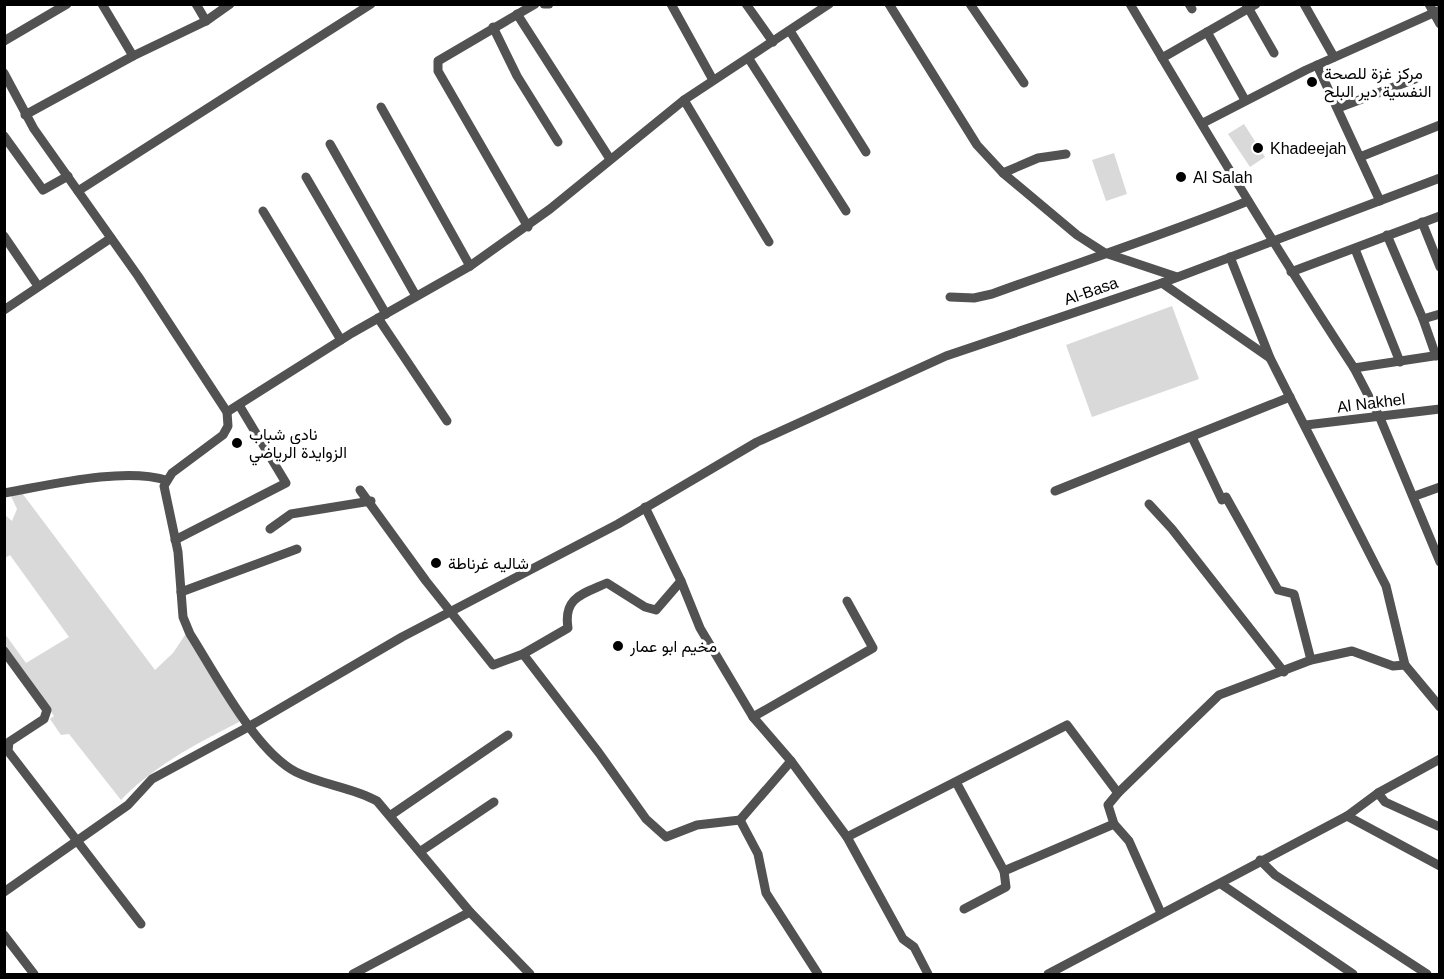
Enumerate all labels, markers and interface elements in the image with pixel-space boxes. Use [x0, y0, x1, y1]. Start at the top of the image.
place label: مركز غزة للصحة النفسية دير البلح [1324, 65, 1432, 103]
marker: مركز غزة للصحة النفسية دير البلح [1305, 75, 1319, 89]
place label: Khadeejah [1270, 140, 1347, 157]
marker: Khadeejah [1251, 141, 1265, 155]
place label: Al Salah [1193, 169, 1253, 186]
marker: Al Salah [1174, 170, 1188, 184]
street label: Al-Basa [1062, 274, 1120, 308]
street label: Al Nakhel [1336, 390, 1406, 416]
place label: نادي شباب الزوايدة الرياضي [249, 426, 347, 466]
marker: نادي شباب الزوايدة الرياضي [230, 436, 244, 450]
place label: شاليه غرناطة [448, 555, 529, 574]
marker: شاليه غرناطة [429, 556, 443, 570]
place label: مخيم ابو عمار [629, 638, 717, 657]
marker: مخيم ابو عمار [611, 639, 625, 653]

